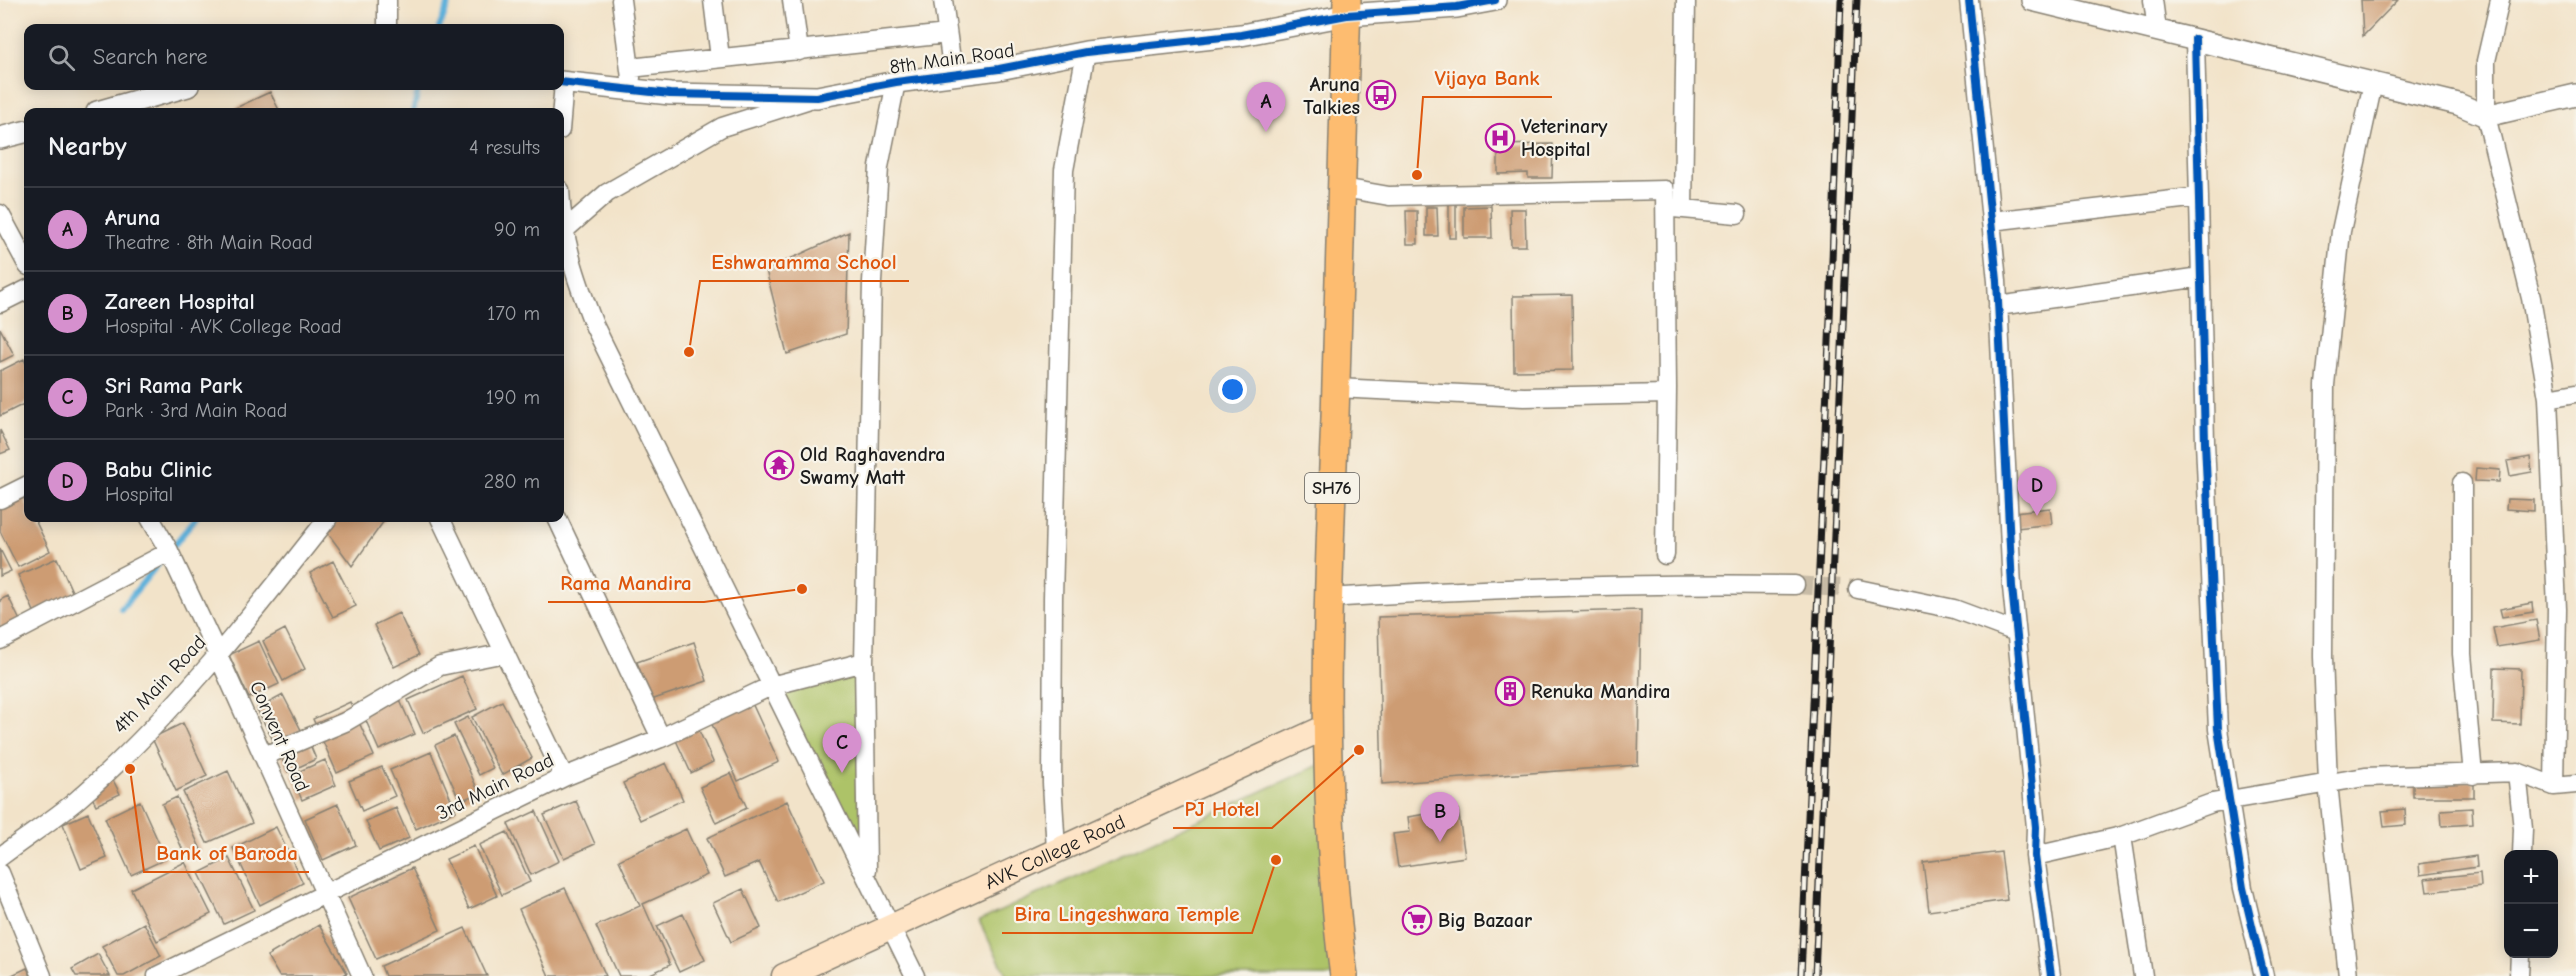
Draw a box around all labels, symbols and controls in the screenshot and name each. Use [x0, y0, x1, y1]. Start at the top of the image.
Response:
search box [24, 24, 564, 90]
street label: 8th Main Road [888, 38, 1016, 79]
icon: search [45, 41, 78, 74]
text: Search here [93, 44, 208, 70]
callout: Vijaya Bank [1423, 58, 1552, 97]
text: Vijaya Bank [1434, 66, 1540, 90]
place label: Aruna Talkies [1303, 73, 1360, 119]
bus stop icon: Aruna Talkies [1365, 79, 1397, 111]
pin: A [1246, 82, 1286, 132]
place label: Veterinary Hospital [1521, 115, 1608, 161]
hospital icon: Veterinary Hospital [1484, 122, 1516, 154]
text: Nearby [48, 132, 127, 162]
text: 4 results [469, 136, 540, 159]
text: Aruna [105, 205, 161, 231]
text: A [62, 218, 73, 241]
text: 90 m [494, 218, 540, 241]
text: Theatre · 8th Main Road [105, 231, 313, 254]
callout: Eshwaramma School [700, 242, 909, 281]
text: Eshwaramma School [711, 250, 897, 274]
text: Zareen Hospital [105, 289, 255, 315]
text: B [61, 302, 74, 325]
text: 170 m [487, 302, 540, 325]
text: Hospital · AVK College Road [105, 315, 342, 338]
text: Sri Rama Park [105, 373, 243, 399]
your location [1218, 375, 1247, 404]
text: C [61, 386, 74, 409]
text: 190 m [486, 386, 540, 409]
text: Park · 3rd Main Road [105, 399, 287, 422]
place label: Old Raghavendra Swamy Matt [800, 443, 945, 489]
temple icon: Old Raghavendra Swamy Matt [763, 449, 795, 481]
text: Babu Clinic [105, 457, 212, 483]
pin: D [2018, 466, 2056, 516]
text: D [61, 470, 74, 493]
text: 280 m [484, 470, 540, 493]
road number: SH76 [1305, 473, 1359, 503]
text: Hospital [105, 483, 173, 506]
callout: Rama Mandira [548, 563, 704, 602]
text: Rama Mandira [560, 571, 692, 595]
street label: 4th Main Road [108, 631, 211, 738]
building icon: Renuka Mandira [1494, 675, 1526, 707]
street label: Convent Road [245, 677, 314, 795]
place label: Renuka Mandira [1531, 680, 1670, 703]
pin: C [822, 724, 862, 773]
street label: 3rd Main Road [433, 748, 557, 825]
callout: PJ Hotel [1173, 789, 1272, 828]
pin: B [1420, 792, 1460, 842]
text: PJ Hotel [1185, 797, 1259, 821]
street label: AVK College Road [981, 810, 1129, 894]
callout: Bank of Baroda [144, 833, 309, 872]
text: Bank of Baroda [156, 841, 298, 865]
map controls [2504, 850, 2558, 958]
button: + [2504, 850, 2558, 904]
callout: Bira Lingeshwara Temple [1002, 894, 1252, 933]
text: Bira Lingeshwara Temple [1014, 902, 1240, 926]
supermarket icon: Big Bazaar [1401, 904, 1433, 936]
button: − [2504, 904, 2558, 958]
place label: Big Bazaar [1438, 909, 1532, 932]

